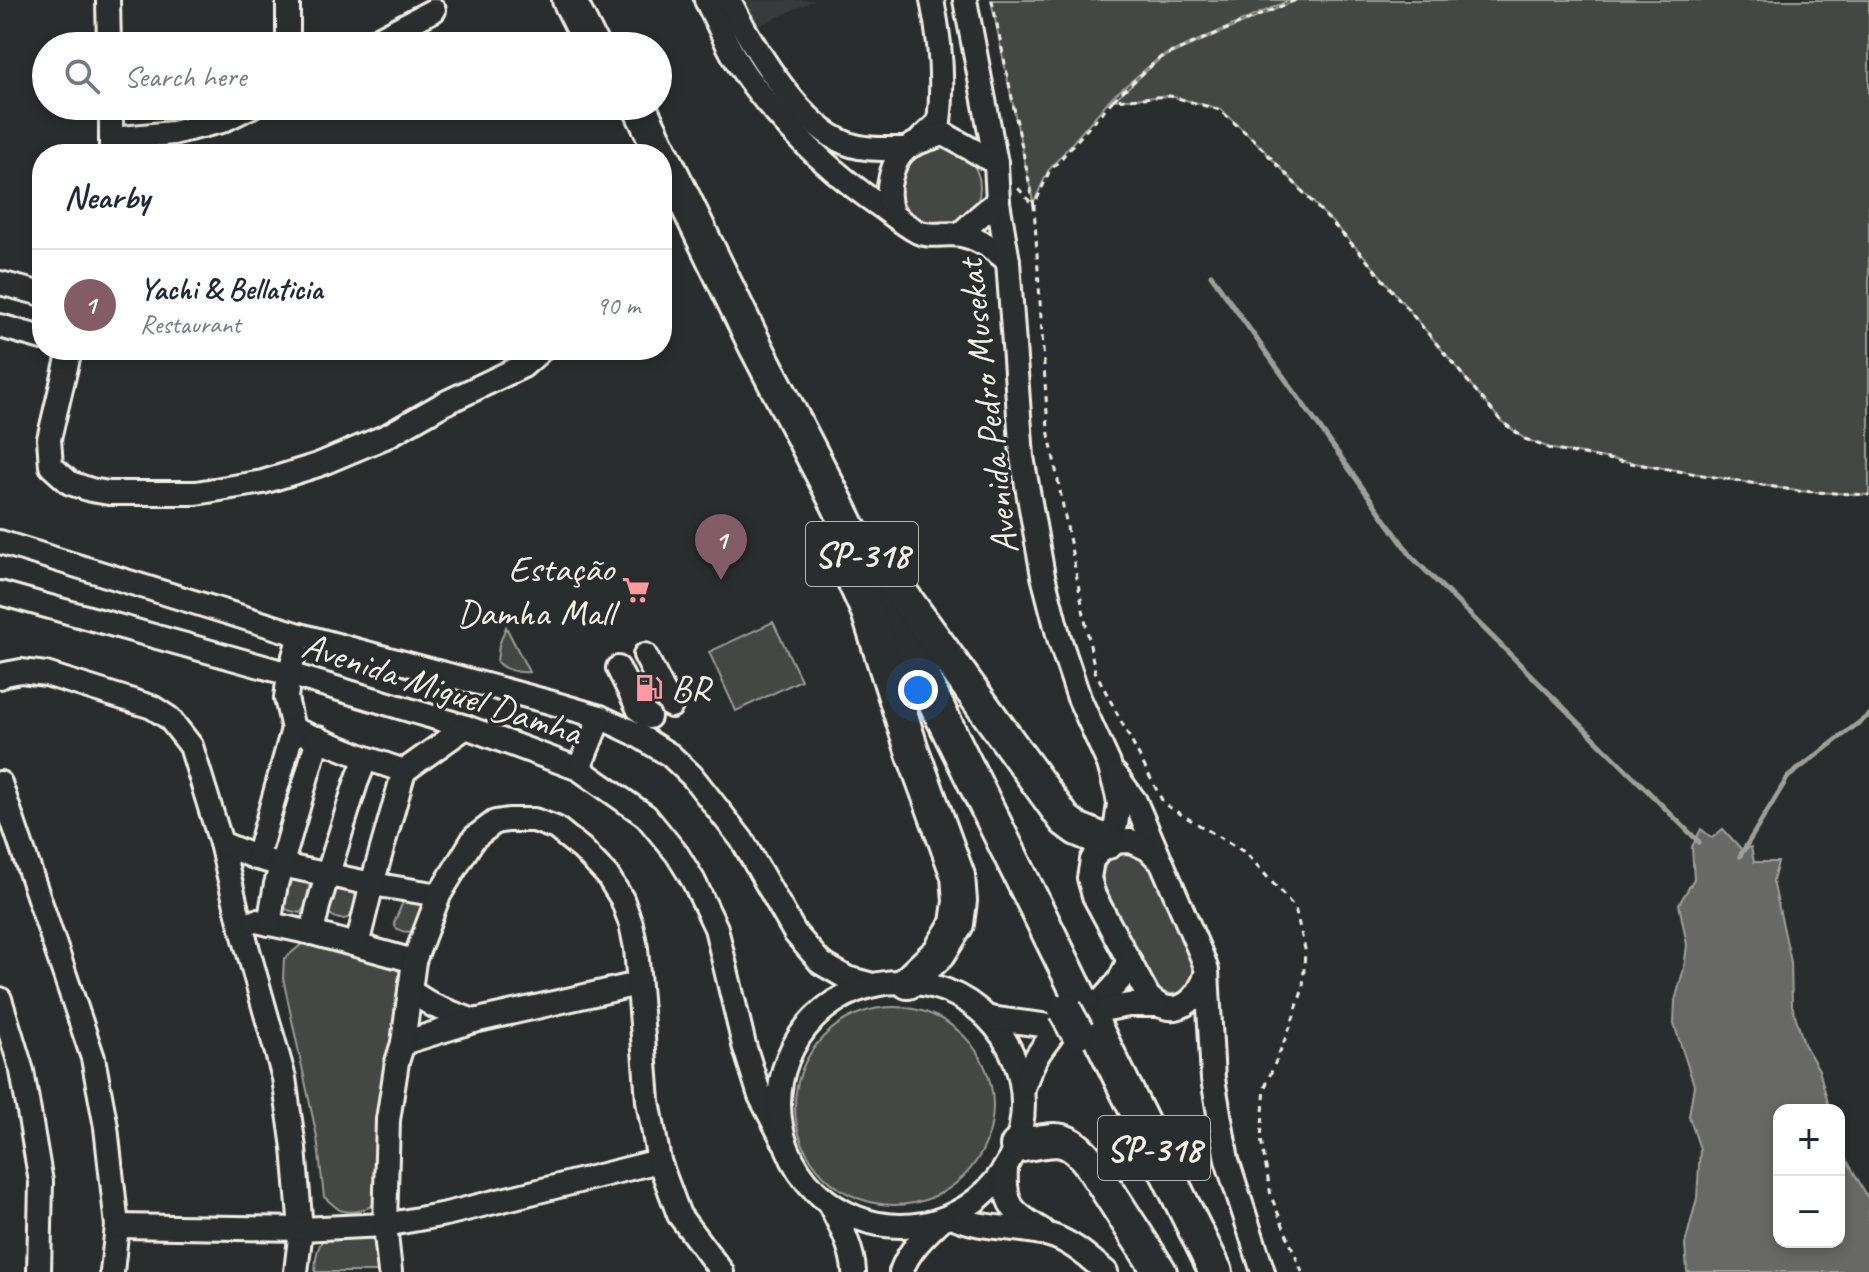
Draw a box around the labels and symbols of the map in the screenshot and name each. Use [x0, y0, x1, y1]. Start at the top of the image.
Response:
street label: Avenida Pedro Musekat [946, 253, 1029, 557]
pin: 1 [695, 514, 747, 580]
road number: SP-318 [806, 522, 918, 586]
place label: Estação Damha Mall [457, 545, 621, 636]
supermarket icon: Estação Damha Mall [621, 575, 651, 605]
street label: Avenida Miguel Damha [296, 621, 590, 757]
place label: BR [671, 665, 714, 712]
your location [898, 670, 938, 710]
fuel station icon: BR [634, 673, 664, 703]
road number: SP-318 [1098, 1116, 1210, 1180]

